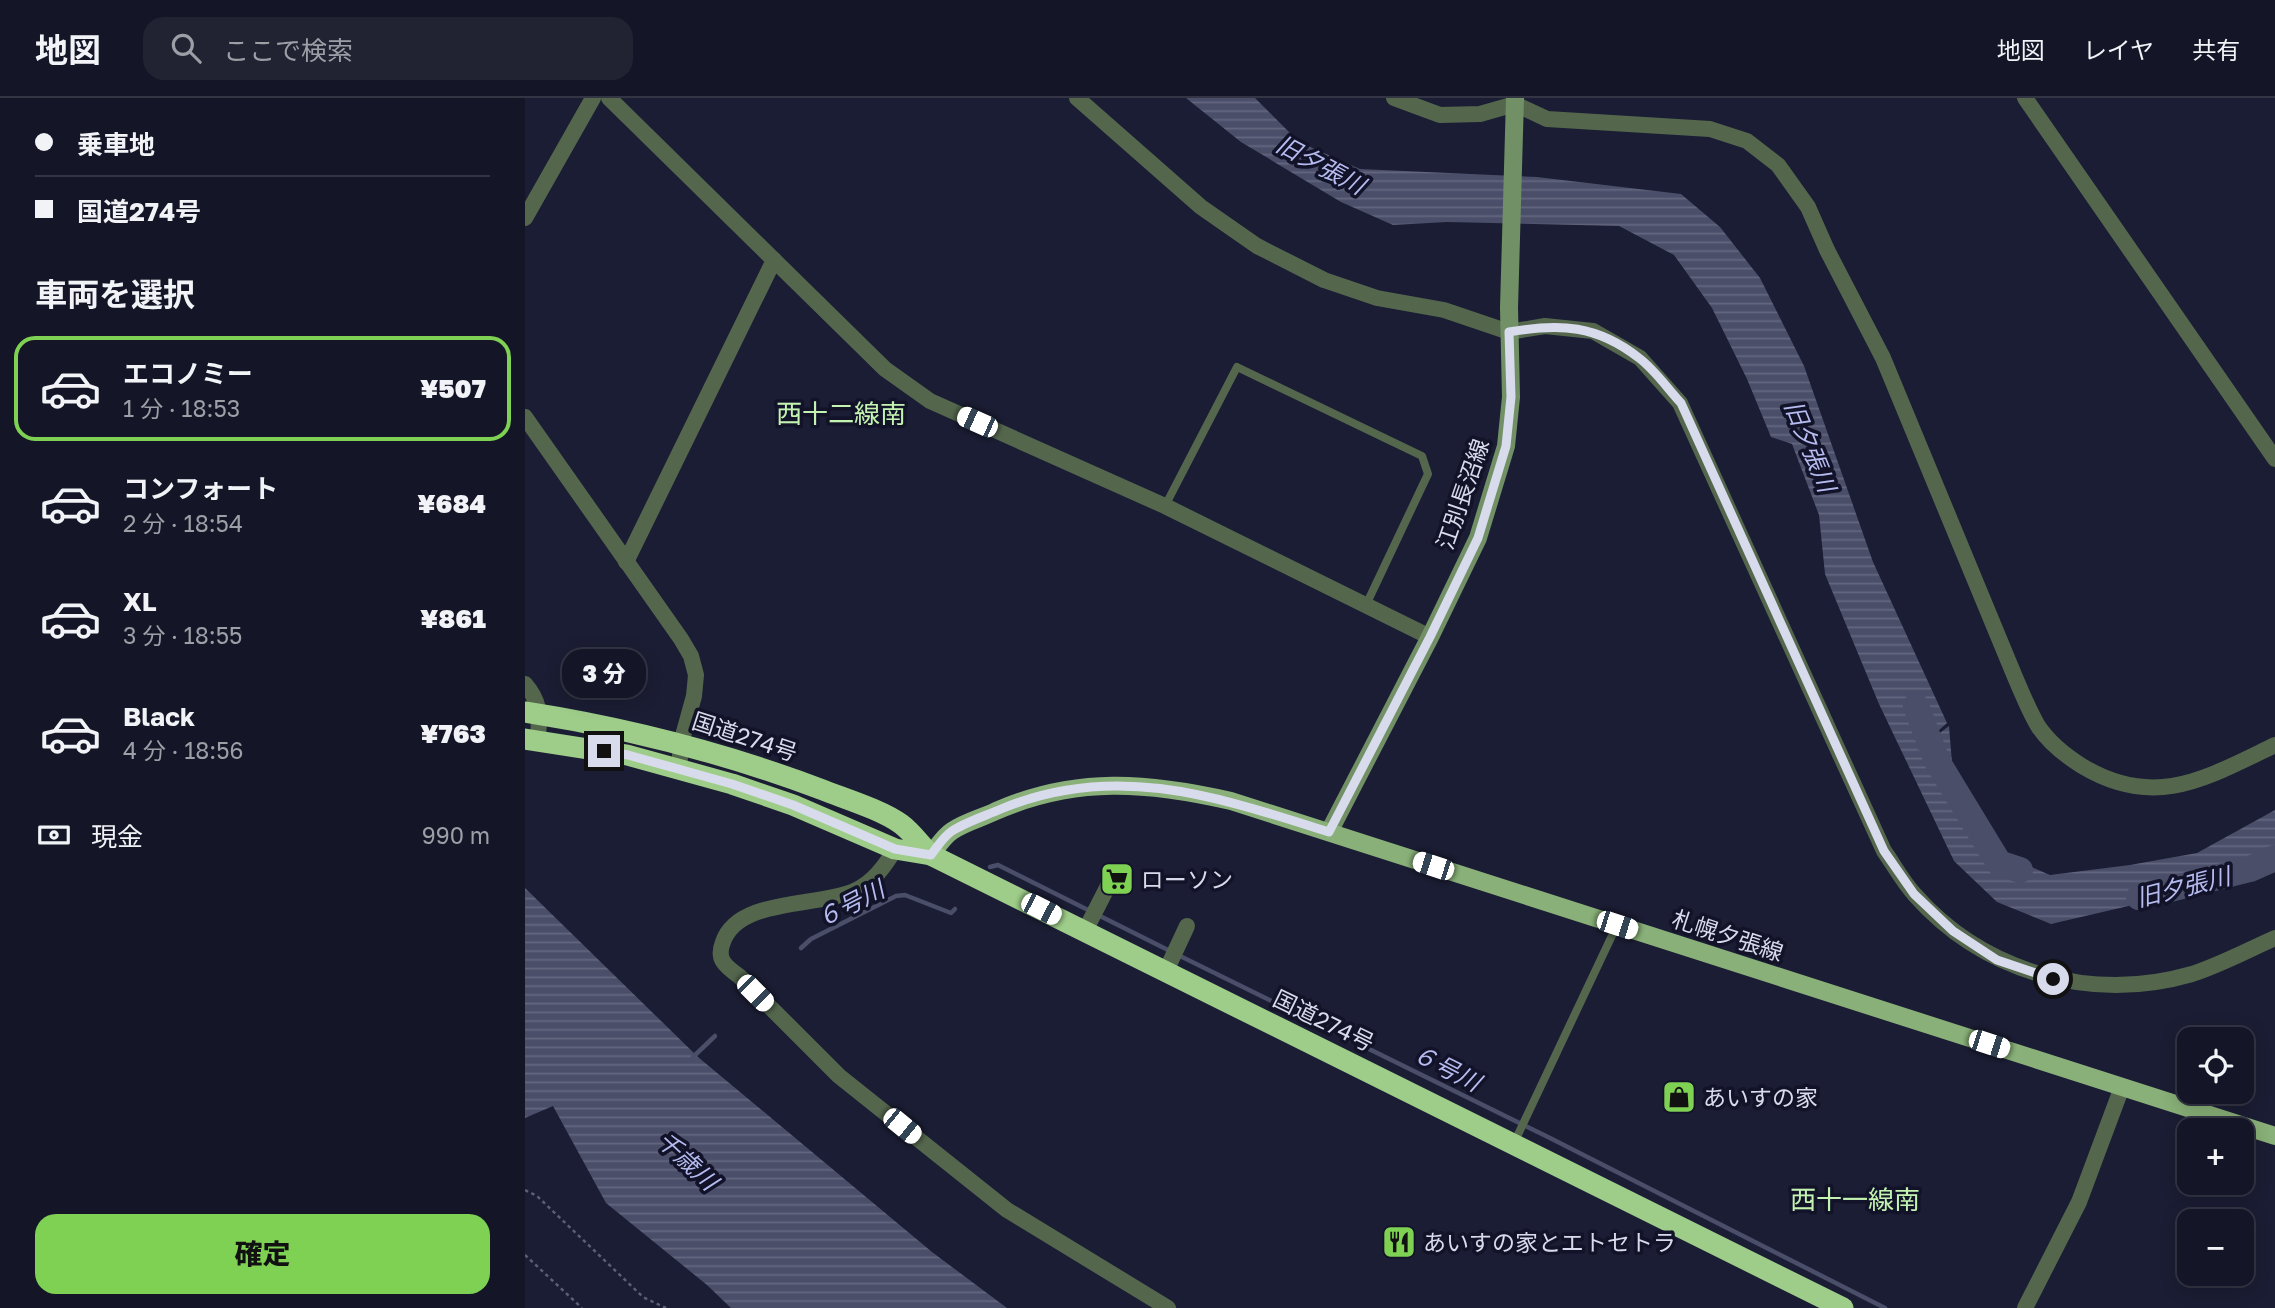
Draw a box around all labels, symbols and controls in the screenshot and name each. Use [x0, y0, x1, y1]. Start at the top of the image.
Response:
search box [143, 17, 633, 80]
icon: search [167, 29, 205, 67]
text: 地図 [35, 30, 101, 69]
text: ここで検索 [223, 35, 353, 66]
text: 地図 [1997, 35, 2045, 64]
text: レイヤ [2083, 35, 2154, 64]
text: 共有 [2192, 35, 2240, 64]
text: 乗車地 [77, 129, 155, 160]
water label: 旧夕張川 [1272, 129, 1373, 201]
text: 国道274号 [77, 196, 201, 227]
text: 車両を選択 [35, 275, 195, 313]
icon: car [39, 357, 102, 420]
text: エコノミー [123, 358, 253, 389]
text: ¥507 [420, 373, 486, 404]
text: 1 分 · 18:53 [123, 394, 240, 422]
water label: 旧夕張川 [1780, 396, 1844, 499]
district label: 西十二線南 [776, 398, 906, 429]
car [954, 404, 1001, 440]
street label: 江別長沼線 [1430, 435, 1494, 553]
icon: car [39, 472, 102, 535]
text: コンフォート [123, 473, 278, 504]
text: ¥684 [417, 488, 486, 519]
text: 2 分 · 18:54 [123, 509, 243, 537]
text: XL [123, 586, 157, 617]
icon: car [39, 587, 102, 650]
text: ¥861 [420, 603, 486, 634]
text: 3 分 · 18:55 [123, 621, 242, 649]
callout: 3 分 [562, 650, 646, 698]
text: 3 分 [582, 659, 626, 687]
text: Black [123, 701, 195, 732]
icon: car [39, 702, 102, 765]
street label: 国道274号 [689, 706, 801, 766]
text: ¥763 [420, 718, 486, 749]
route end [588, 735, 620, 767]
text: 4 分 · 18:56 [123, 736, 244, 764]
icon: cash [35, 816, 73, 854]
text: 現金 [91, 821, 143, 852]
text: 990 m [422, 821, 490, 849]
car [1410, 850, 1457, 882]
supermarket icon: ローソン [1098, 860, 1136, 898]
water label: 旧夕張川 [2133, 860, 2236, 912]
place label: ローソン [1141, 865, 1233, 893]
water label: ６号川 [811, 872, 891, 932]
car [1018, 890, 1065, 928]
street label: 札幌夕張線 [1669, 904, 1787, 966]
car [1594, 909, 1641, 941]
route start [2037, 963, 2069, 995]
car [733, 971, 778, 1015]
street label: 国道274号 [1269, 984, 1379, 1056]
map controls [2177, 1027, 2254, 1286]
button: locate [2177, 1027, 2254, 1104]
car [1966, 1028, 2013, 1060]
water label: ６号川 [1408, 1038, 1488, 1098]
shop icon: あいすの家 [1660, 1078, 1698, 1116]
place label: あいすの家 [1703, 1083, 1818, 1111]
car [880, 1105, 925, 1147]
button: + [2177, 1118, 2254, 1195]
water label: 千歳川 [652, 1125, 726, 1197]
district label: 西十一線南 [1790, 1184, 1920, 1215]
button: − [2177, 1209, 2254, 1286]
button: 確定 [35, 1214, 490, 1294]
restaurant icon: あいすの家とエトセトラ [1380, 1223, 1418, 1261]
place label: あいすの家とエトセトラ [1423, 1228, 1676, 1256]

